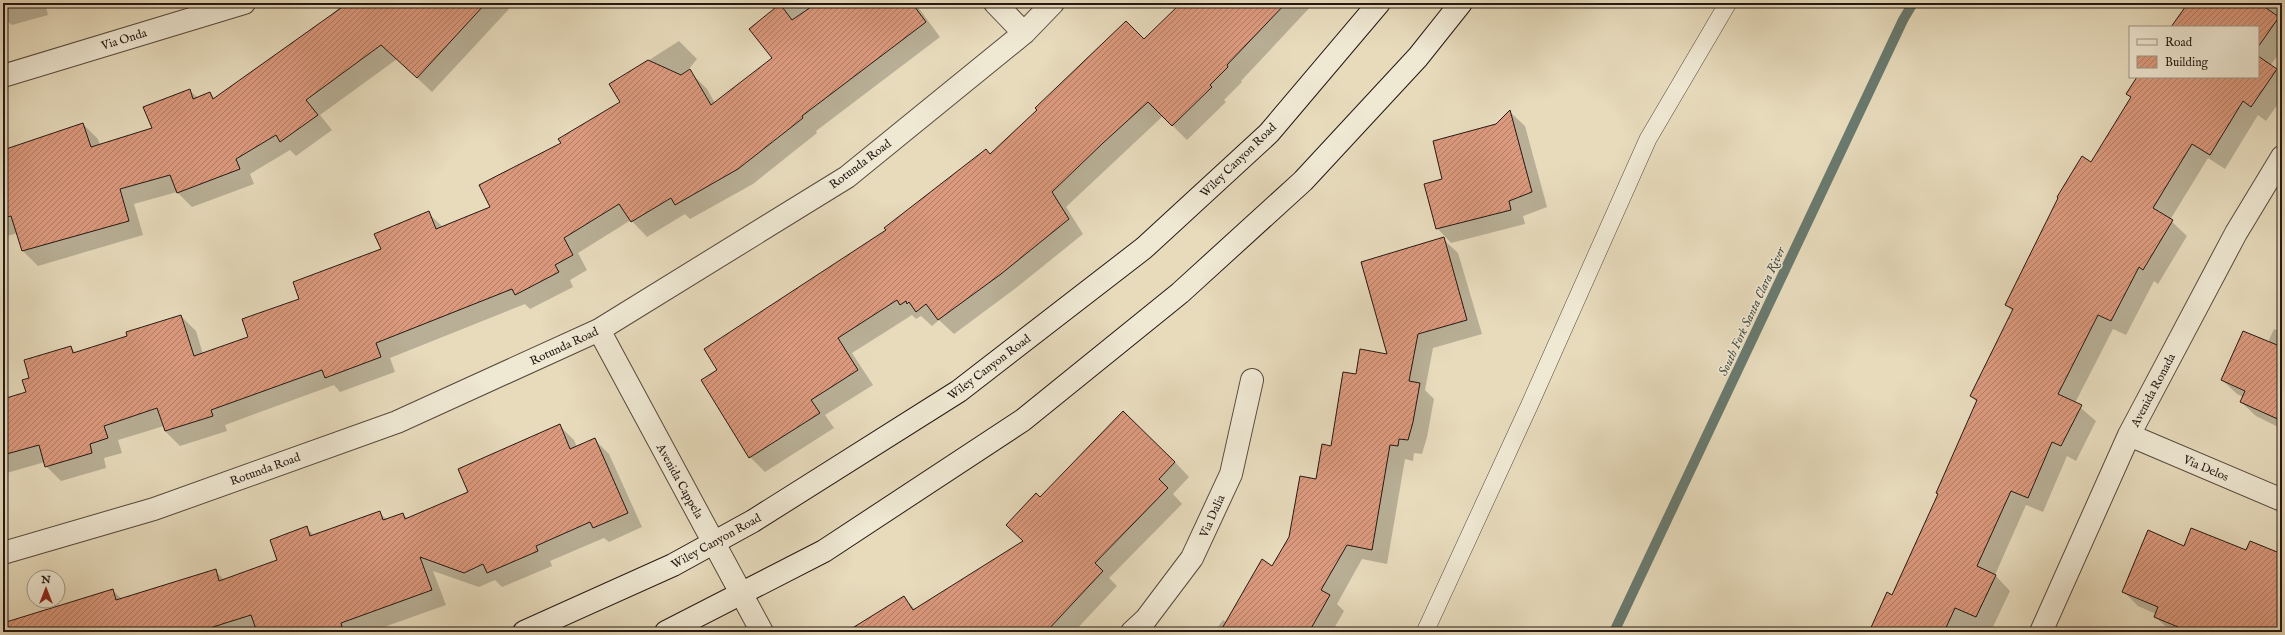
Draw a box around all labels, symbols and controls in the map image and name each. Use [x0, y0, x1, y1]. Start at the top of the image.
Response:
street label: Via Onda [99, 25, 149, 54]
legend [2129, 26, 2259, 78]
text: Road [2165, 35, 2193, 50]
text: Building [2165, 55, 2209, 70]
street label: Wiley Canyon Road [1197, 120, 1280, 201]
street label: Rotunda Road [826, 136, 895, 193]
water label: South Fork Santa Clara River [1715, 244, 1790, 379]
street label: Rotunda Road [528, 324, 601, 369]
street label: Wiley Canyon Road [945, 331, 1034, 404]
street label: Avenida Ronada [2127, 350, 2179, 430]
street label: Avenida Cappela [651, 440, 707, 522]
street label: Rotunda Road [228, 450, 303, 489]
street label: Via Delos [2180, 452, 2231, 485]
street label: Via Dalia [1196, 492, 1229, 541]
street label: Wiley Canyon Road [669, 510, 764, 572]
north arrow [26, 569, 66, 609]
text: N [40, 573, 51, 587]

